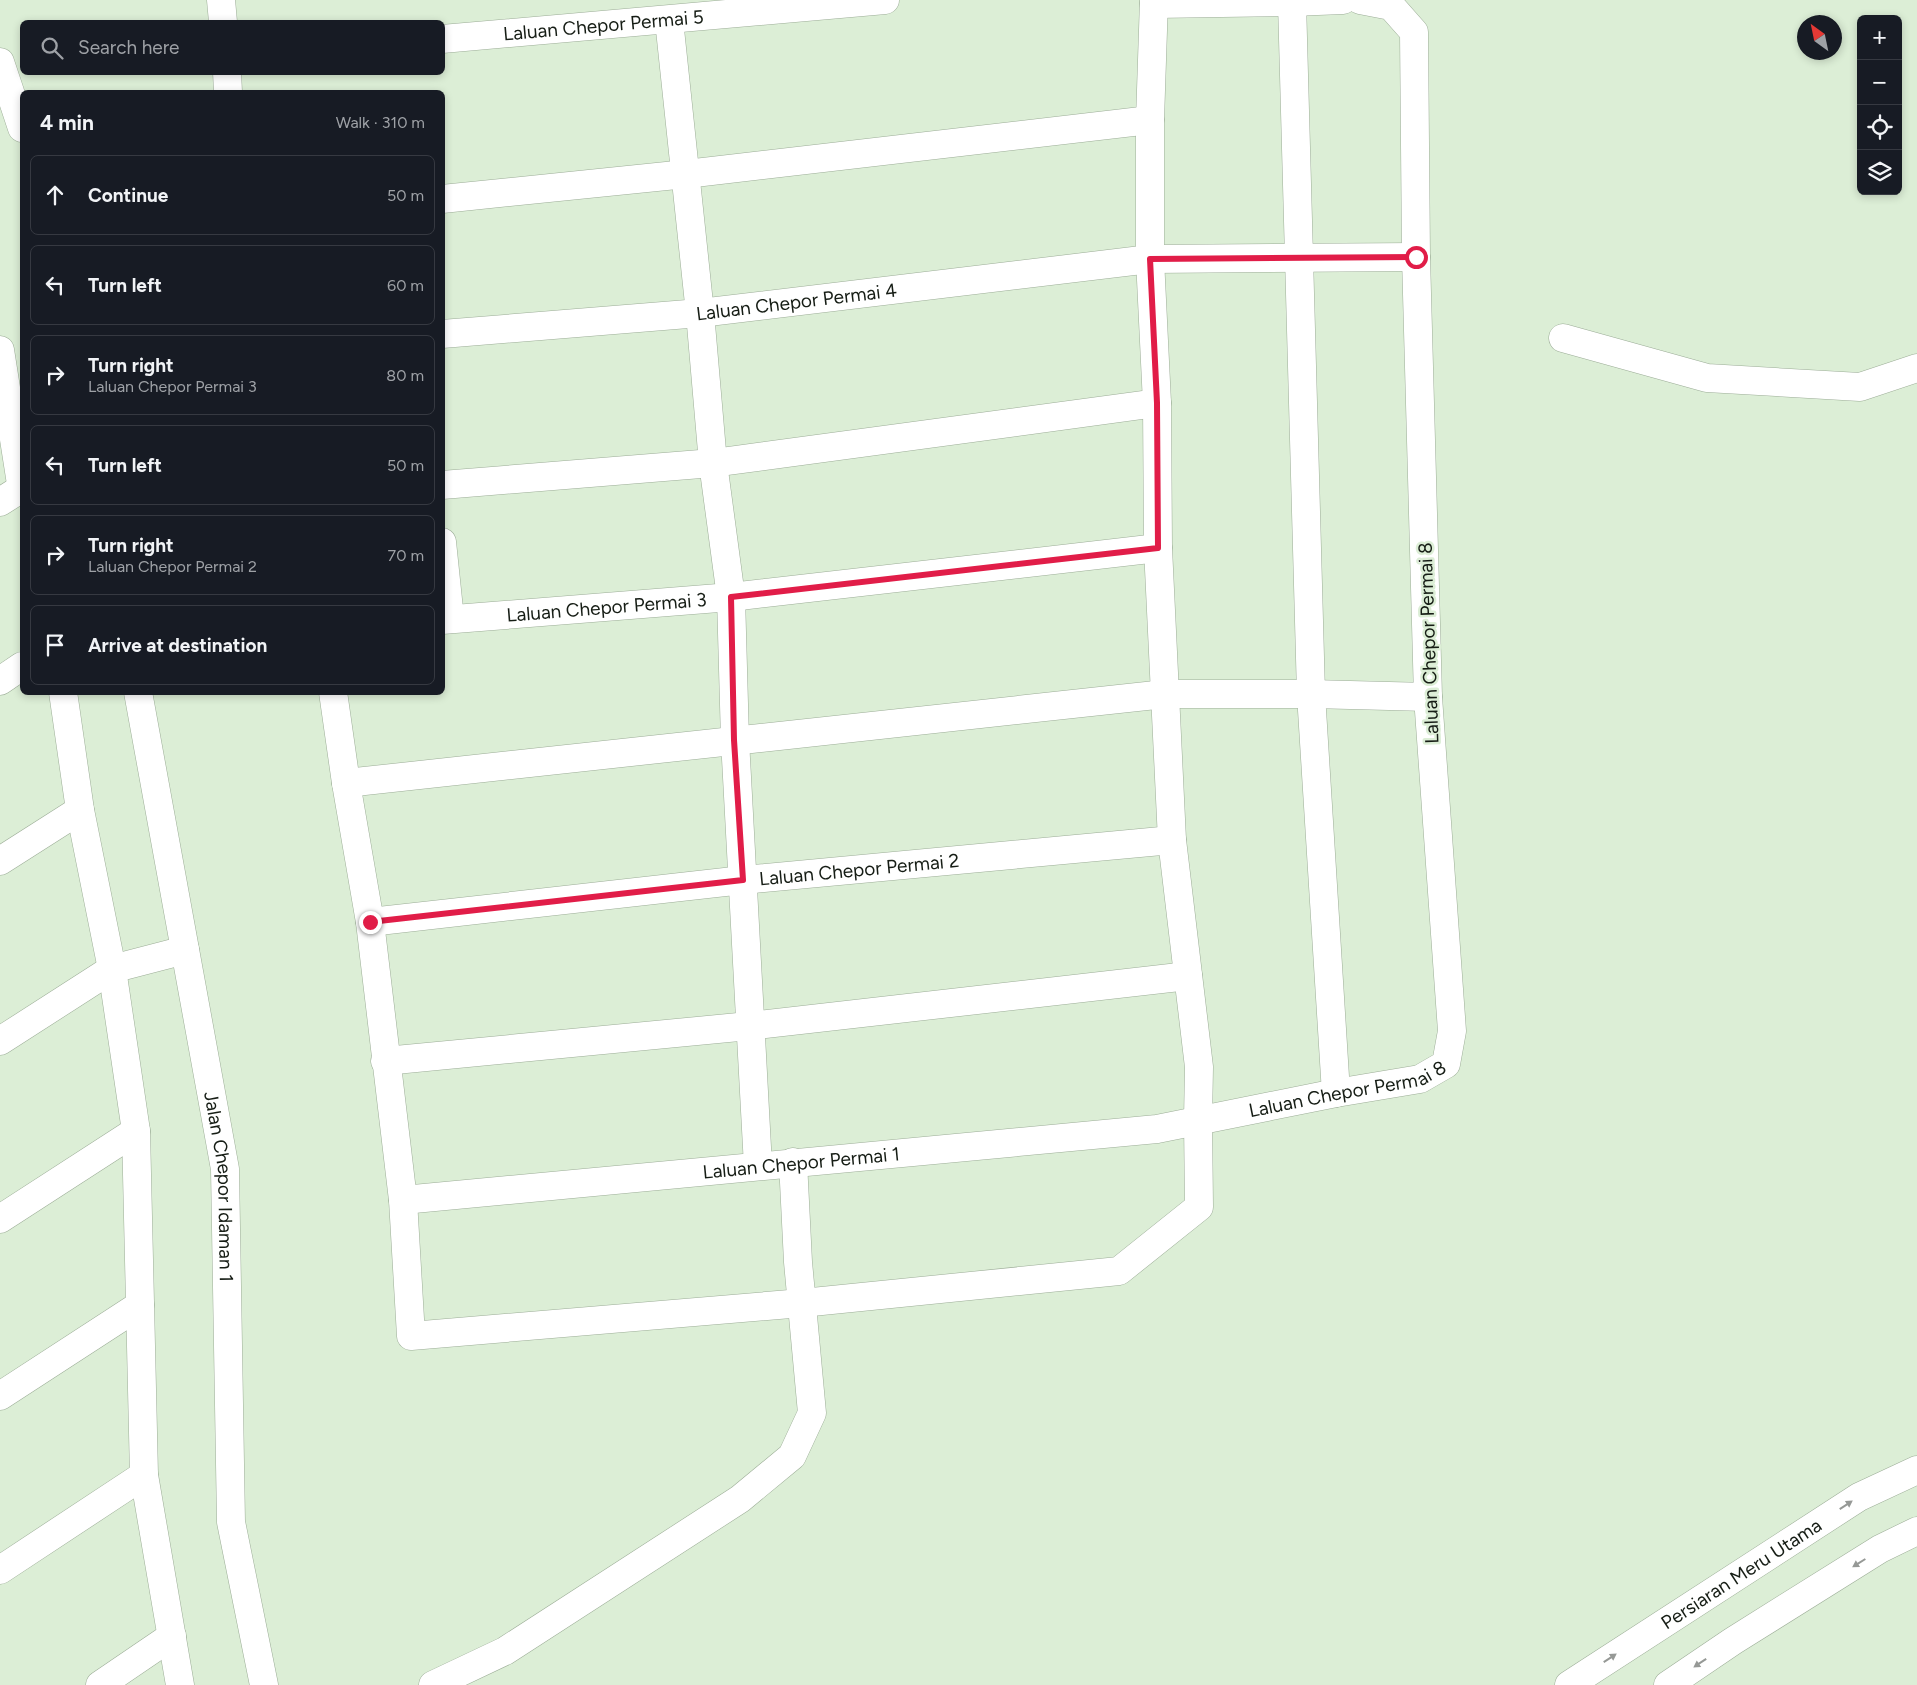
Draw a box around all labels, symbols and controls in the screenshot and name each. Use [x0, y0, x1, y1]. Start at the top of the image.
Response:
street label: Laluan Chepor Permai 5 [502, 5, 705, 46]
north arrow [1797, 15, 1842, 60]
map controls [1857, 15, 1902, 195]
button: + [1857, 15, 1902, 60]
search box [20, 20, 445, 75]
icon: search [38, 34, 66, 62]
text: Search here [78, 36, 180, 59]
button: − [1857, 60, 1902, 105]
button: locate [1857, 105, 1902, 150]
text: 4 min [40, 110, 94, 135]
text: Walk · 310 m [336, 113, 425, 132]
button: layers [1857, 150, 1902, 195]
icon: ahead [41, 181, 69, 209]
text: Continue [88, 184, 168, 207]
text: 50 m [387, 186, 424, 205]
route start [1405, 246, 1428, 269]
icon: left [41, 271, 69, 299]
text: Turn left [88, 274, 162, 297]
text: 60 m [387, 276, 424, 295]
street label: Laluan Chepor Permai 4 [695, 278, 898, 325]
text: Turn right [88, 354, 174, 377]
icon: right [41, 361, 69, 389]
text: 80 m [386, 366, 424, 385]
text: Laluan Chepor Permai 3 [88, 377, 257, 396]
icon: left [41, 451, 69, 479]
text: Turn left [88, 454, 162, 477]
text: 50 m [387, 456, 424, 475]
text: Turn right [88, 534, 174, 557]
icon: right [41, 541, 69, 569]
street label: Laluan Chepor Permai 8 [1413, 542, 1444, 744]
text: 70 m [388, 546, 424, 565]
text: Laluan Chepor Permai 2 [88, 557, 257, 576]
street label: Laluan Chepor Permai 3 [506, 588, 707, 627]
icon: arrive [41, 631, 69, 659]
text: Arrive at destination [88, 634, 267, 657]
street label: Laluan Chepor Permai 2 [758, 849, 960, 890]
route end [359, 911, 382, 934]
street label: Laluan Chepor Permai 8 [1247, 1056, 1450, 1122]
street label: Jalan Chepor Idaman 1 [199, 1090, 238, 1282]
street label: Laluan Chepor Permai 1 [702, 1142, 901, 1184]
one-way arrow [1839, 1501, 1853, 1510]
street label: Persiaran Meru Utama [1657, 1514, 1826, 1634]
one-way arrow [1852, 1558, 1865, 1567]
one-way arrow [1603, 1653, 1617, 1663]
one-way arrow [1694, 1658, 1707, 1668]

